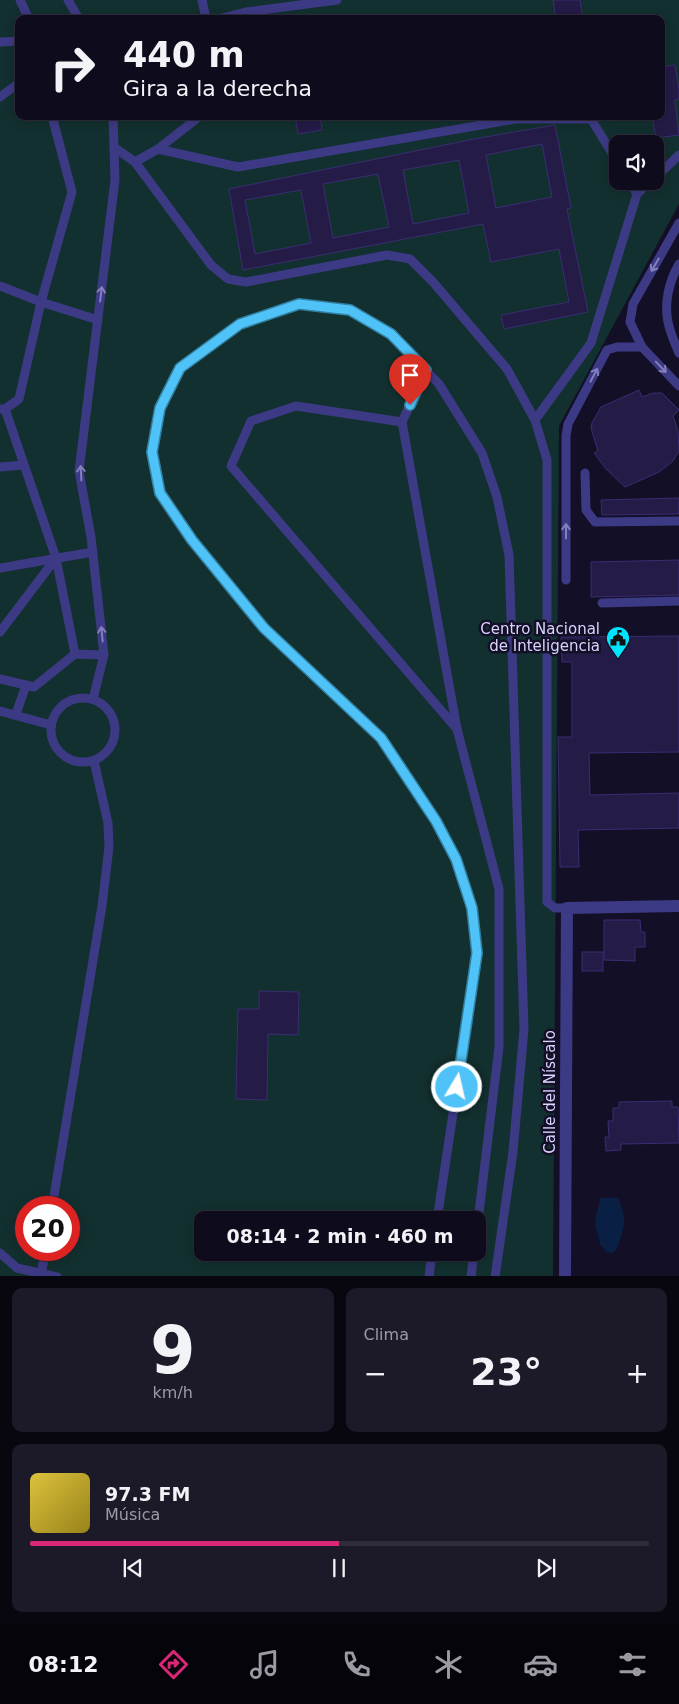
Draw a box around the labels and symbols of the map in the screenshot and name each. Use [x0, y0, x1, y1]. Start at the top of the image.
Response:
one-way arrow [649, 258, 659, 272]
one-way arrow [96, 287, 106, 303]
pin [389, 354, 431, 405]
one-way arrow [655, 360, 667, 373]
one-way arrow [590, 368, 599, 383]
one-way arrow [76, 465, 85, 481]
one-way arrow [561, 523, 571, 540]
place label: Centro Nacional de Inteligencia [480, 620, 600, 655]
public building icon: Centro Nacional de Inteligencia [605, 625, 631, 659]
one-way arrow [97, 626, 106, 642]
street label: Calle del Níscalo [541, 1030, 559, 1154]
position arrow [430, 1060, 482, 1112]
speed limit sign: 20 [15, 1196, 80, 1261]

